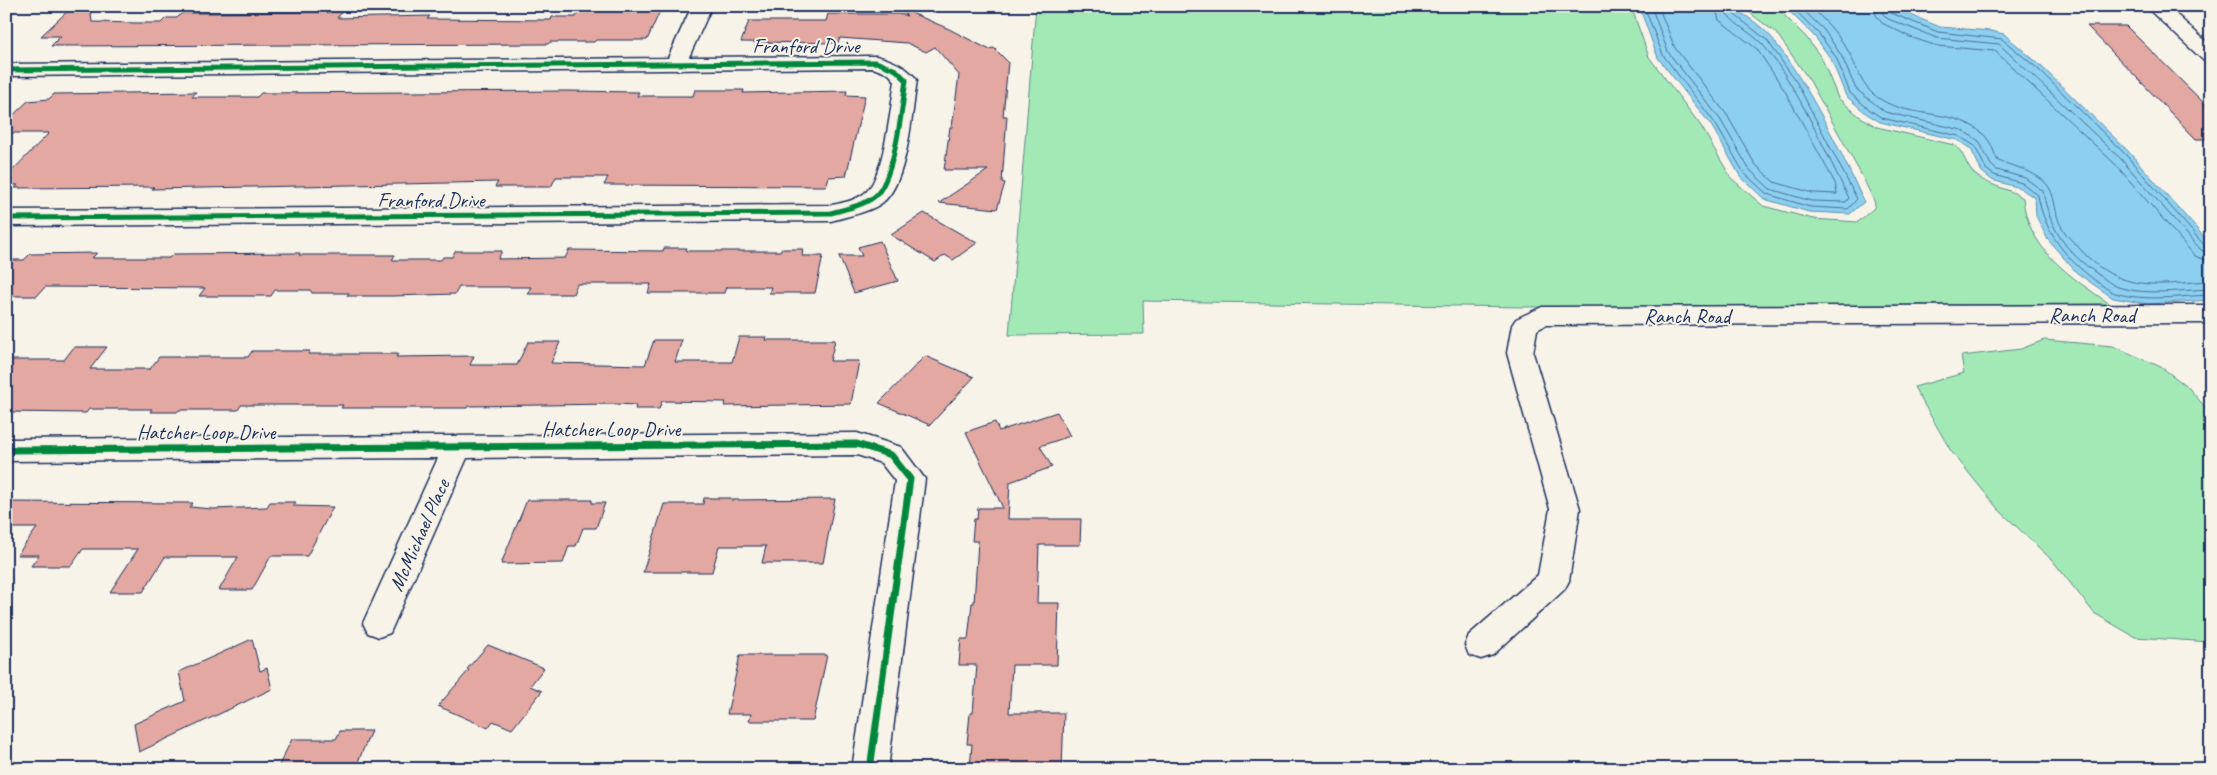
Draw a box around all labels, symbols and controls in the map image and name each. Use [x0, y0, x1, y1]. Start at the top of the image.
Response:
street label: Franford Drive [752, 33, 862, 59]
street label: Franford Drive [377, 187, 487, 213]
street label: Ranch Road [2049, 302, 2139, 328]
street label: Ranch Road [1644, 303, 1734, 329]
street label: Hatcher Loop Drive [542, 416, 681, 442]
street label: Hatcher Loop Drive [137, 419, 276, 445]
street label: McMichael Place [383, 474, 456, 595]

